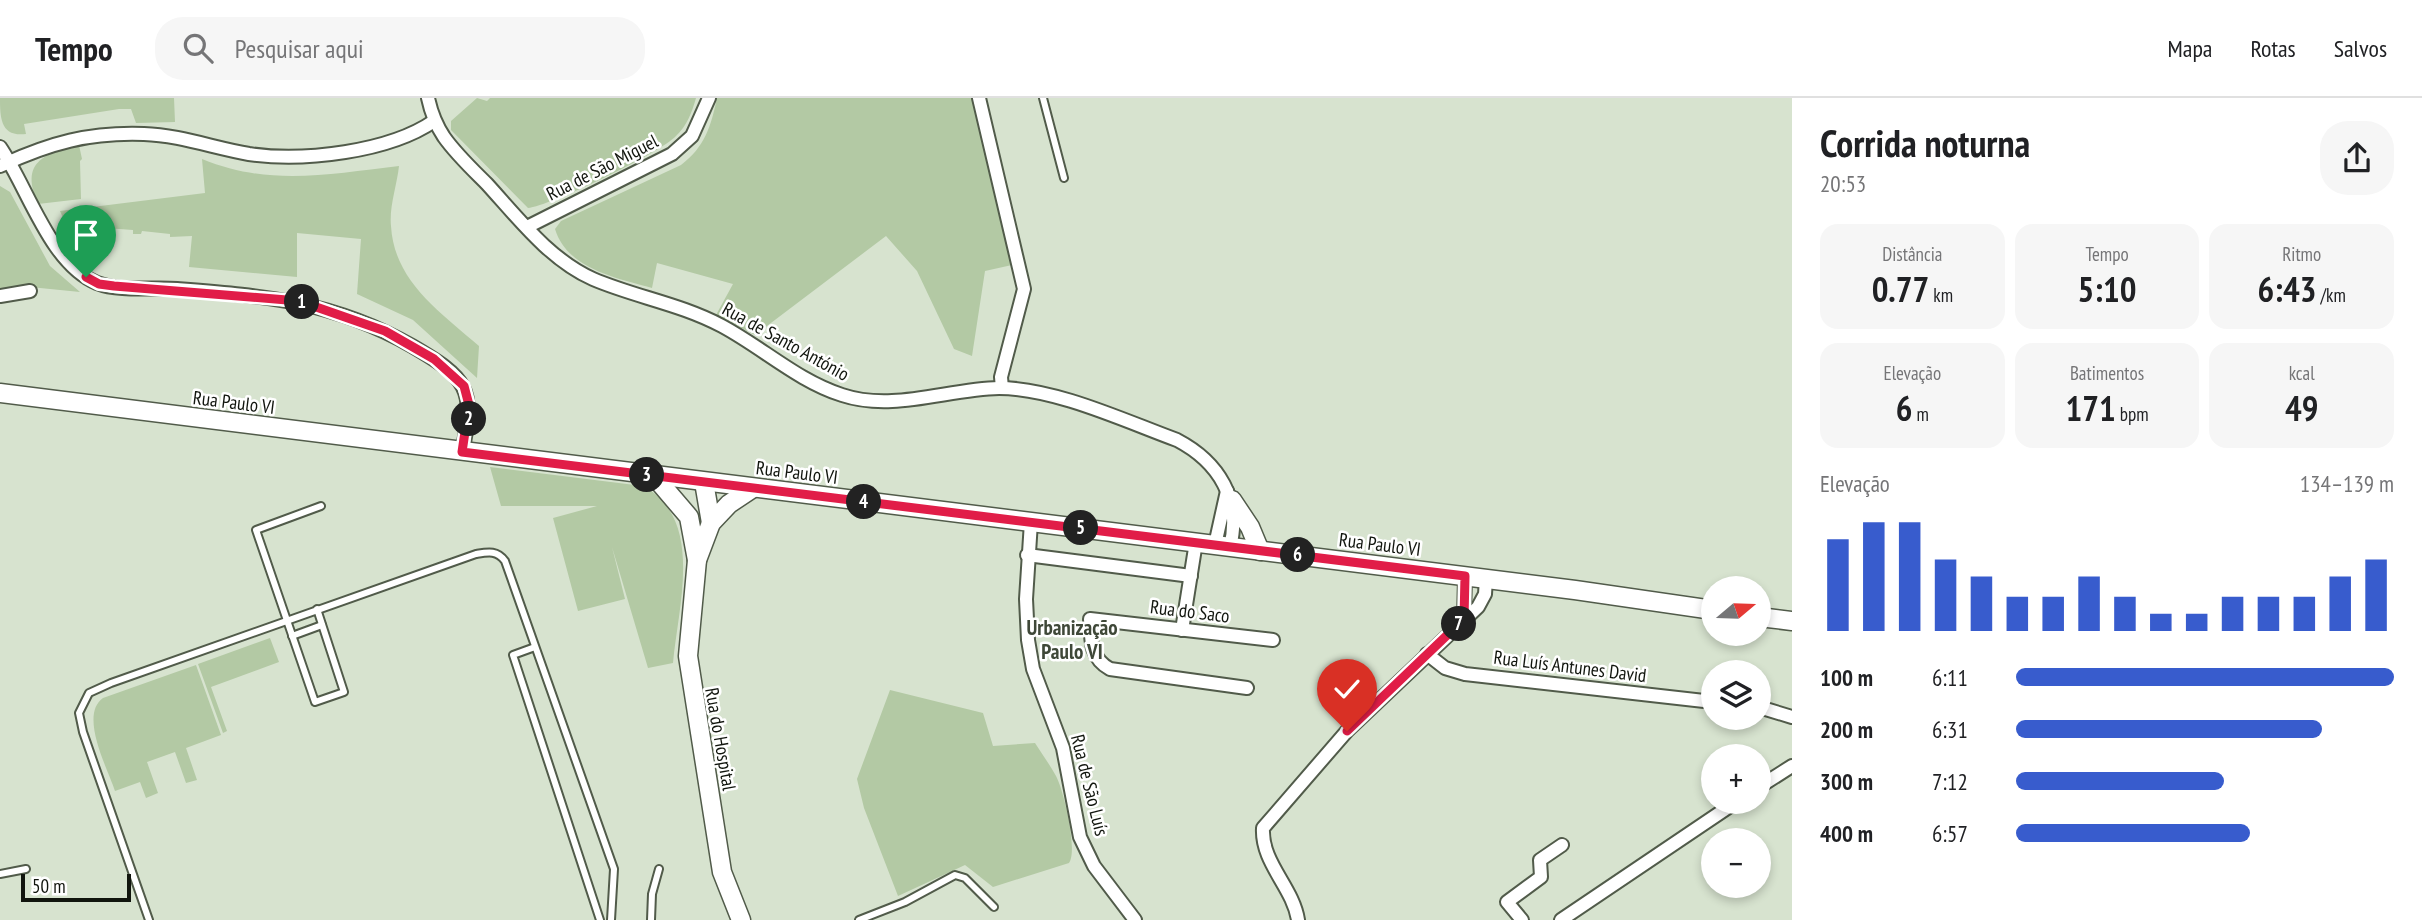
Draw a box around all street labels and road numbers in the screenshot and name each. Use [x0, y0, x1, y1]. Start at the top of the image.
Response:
street label: Rua de São Miguel [542, 128, 662, 205]
street label: Rua de Santo António [718, 296, 854, 386]
street label: Rua Paulo VI [192, 385, 276, 419]
street label: Rua Paulo VI [755, 455, 839, 489]
street label: Rua Paulo VI [1338, 527, 1422, 561]
street label: Rua do Saco [1149, 594, 1231, 628]
street label: Rua Luís Antunes David [1492, 645, 1648, 687]
street label: Rua do Hospital [700, 686, 742, 793]
street label: Rua de São Luís [1066, 732, 1114, 838]

